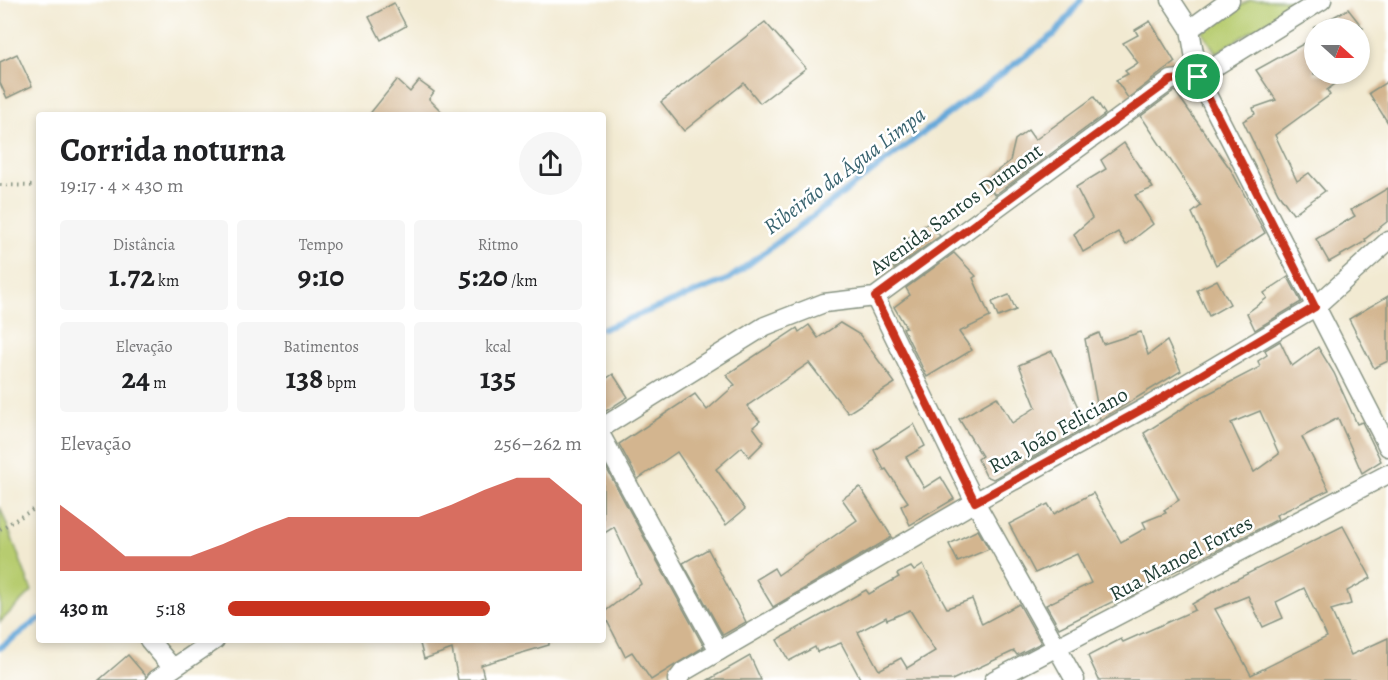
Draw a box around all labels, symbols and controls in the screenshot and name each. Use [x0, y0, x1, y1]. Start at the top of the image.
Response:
north arrow [1304, 18, 1370, 84]
map controls [1304, 18, 1370, 84]
pin [1172, 51, 1223, 102]
icon: arrive [1181, 60, 1214, 93]
water label: Ribeirão da Água Limpa [757, 100, 932, 242]
text: Corrida noturna [60, 127, 286, 172]
button: share [519, 132, 582, 195]
street label: Avenida Santos Dumont [863, 137, 1048, 282]
text: 19:17 · 4 × 430 m [60, 172, 184, 199]
text: Distância [113, 234, 175, 256]
text: Tempo [299, 234, 343, 256]
text: Ritmo [478, 234, 518, 256]
text: 1.72 [109, 256, 155, 296]
text: 9:10 [298, 256, 344, 296]
text: 5:20 [458, 256, 508, 296]
text: km [155, 270, 179, 292]
text: /km [508, 270, 538, 292]
text: Elevação [116, 336, 172, 358]
text: Batimentos [283, 336, 359, 358]
text: kcal [485, 336, 511, 358]
text: 24 [121, 358, 150, 398]
text: 138 [285, 358, 323, 398]
text: 135 [480, 358, 516, 398]
text: m [150, 372, 167, 394]
text: bpm [323, 372, 357, 394]
street label: Rua João Feliciano [983, 380, 1133, 480]
text: Elevação [60, 430, 131, 457]
text: 256–262 m [494, 430, 582, 457]
street label: Rua Manoel Fortes [1104, 508, 1258, 608]
text: 430 m [60, 595, 108, 622]
text: 5:18 [156, 595, 186, 622]

